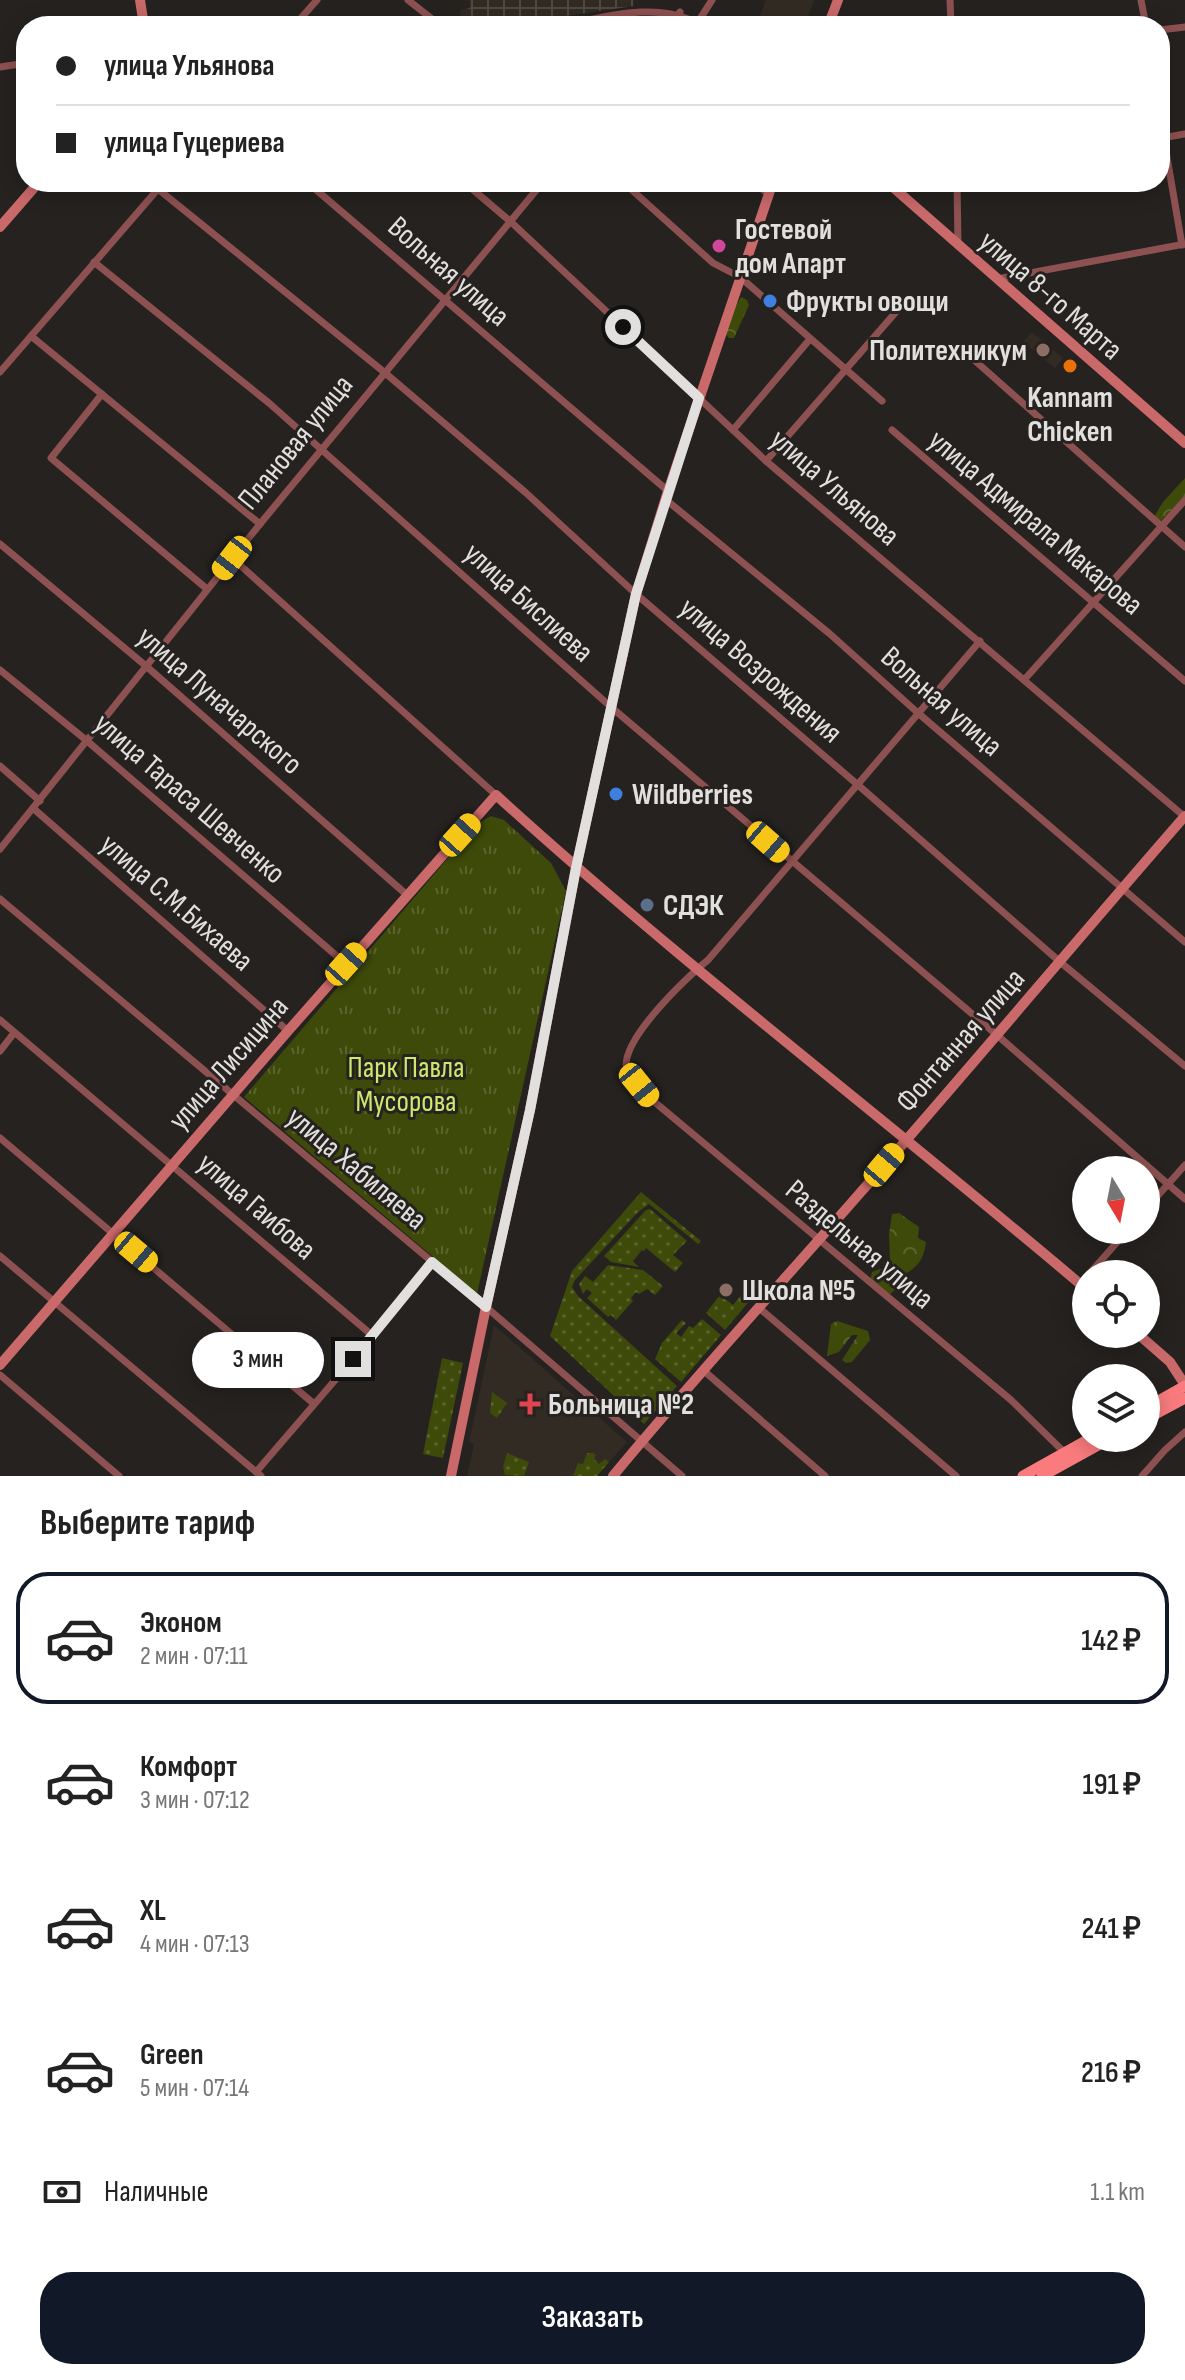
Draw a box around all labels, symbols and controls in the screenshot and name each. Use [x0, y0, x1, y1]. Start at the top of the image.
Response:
text: улица Ульянова [104, 48, 275, 84]
text: улица Гуцериева [104, 125, 285, 161]
street label: Вольная улица [380, 209, 516, 334]
place label: Гостевой дом Апарт [735, 212, 846, 282]
street label: улица 8-го Марта [971, 224, 1129, 368]
marker: Гостевой дом Апарт [710, 237, 728, 255]
place label: Фрукты овощи [786, 284, 949, 320]
marker: Фрукты овощи [761, 292, 779, 310]
route start [605, 309, 641, 345]
place label: Политехникум [869, 333, 1027, 369]
marker: Политехникум [1034, 341, 1052, 359]
marker: Kannam Chicken [1061, 357, 1079, 375]
street label: Плановая улица [231, 368, 361, 517]
place label: Kannam Chicken [1027, 380, 1113, 450]
street label: улица Ульянова [762, 422, 906, 554]
street label: улица Адмирала Макарова [921, 423, 1150, 623]
car [208, 532, 256, 584]
street label: улица Бислиева [456, 535, 600, 670]
street label: улица Возрождения [672, 590, 849, 751]
street label: улица Луначарского [129, 619, 309, 782]
street label: Вольная улица [873, 639, 1009, 764]
street label: улица Тараса Шевченко [86, 706, 292, 892]
place label: Wildberries [632, 777, 753, 813]
marker: Wildberries [607, 785, 625, 803]
car [435, 809, 485, 861]
car [742, 817, 794, 867]
street label: улица С.М.Бихаева [92, 827, 260, 979]
place label: СДЭК [663, 888, 724, 924]
marker: СДЭК [638, 896, 656, 914]
car [321, 938, 371, 990]
street label: Фонтанная улица [889, 962, 1033, 1120]
street label: улица Лисицина [161, 990, 296, 1138]
park label: Парк Павла Мусорова [347, 1050, 465, 1120]
car [615, 1059, 663, 1111]
street label: улица Хабиляева [279, 1100, 434, 1238]
car [859, 1139, 909, 1191]
street label: улица Гаибова [190, 1146, 323, 1268]
north arrow [1072, 1156, 1160, 1244]
map controls [1072, 1156, 1160, 1452]
street label: Раздельная улица [778, 1172, 941, 1317]
car [110, 1227, 162, 1277]
button: locate [1072, 1260, 1160, 1348]
place label: Школа №5 [742, 1273, 856, 1309]
marker: Школа №5 [717, 1281, 735, 1299]
callout: 3 мин [193, 1331, 325, 1387]
route end [335, 1341, 371, 1377]
text: 3 мин [233, 1344, 283, 1375]
button: layers [1072, 1364, 1160, 1452]
place label: Больница №2 [548, 1387, 694, 1423]
marker: Больница №2 [519, 1393, 541, 1415]
text: Выберите тариф [40, 1502, 255, 1545]
icon: car [44, 1602, 116, 1674]
text: Эконом [140, 1605, 222, 1641]
text: 142 ₽ [1081, 1623, 1141, 1659]
text: 2 мин · 07:11 [140, 1641, 248, 1672]
icon: car [44, 1746, 116, 1818]
text: Комфорт [140, 1749, 237, 1785]
text: 191 ₽ [1083, 1767, 1141, 1803]
text: 3 мин · 07:12 [140, 1785, 250, 1816]
icon: car [44, 1890, 116, 1962]
text: XL [140, 1893, 166, 1929]
text: 241 ₽ [1081, 1911, 1141, 1947]
text: 4 мин · 07:13 [140, 1929, 250, 1960]
icon: car [44, 2034, 116, 2106]
text: Green [140, 2037, 204, 2073]
text: 216 ₽ [1081, 2055, 1141, 2091]
text: 5 мин · 07:14 [140, 2073, 249, 2104]
icon: cash [40, 2170, 84, 2214]
text: Наличные [104, 2174, 209, 2210]
text: 1.1 km [1090, 2177, 1145, 2208]
button: Заказать [40, 2272, 1145, 2364]

